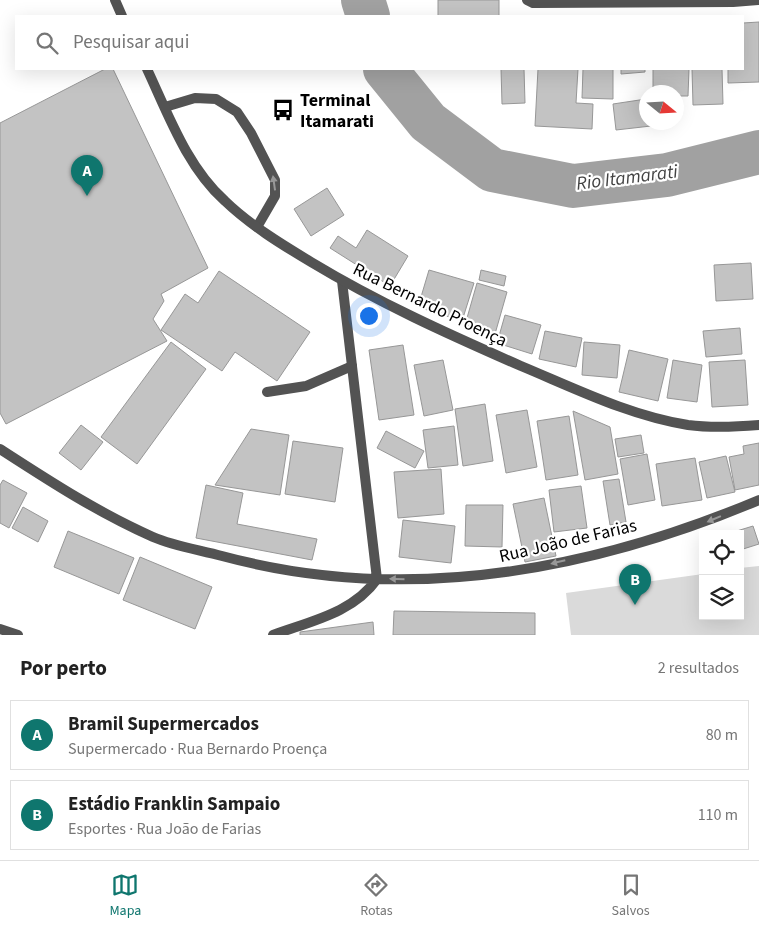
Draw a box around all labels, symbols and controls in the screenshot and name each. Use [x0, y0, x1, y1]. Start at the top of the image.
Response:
search box [15, 15, 744, 70]
icon: search [33, 29, 61, 57]
text: Pesquisar aqui [73, 29, 189, 56]
north arrow [639, 85, 684, 130]
place label: Terminal Itamarati [300, 88, 374, 134]
bus stop icon: Terminal Itamarati [270, 97, 296, 123]
pin: A [71, 155, 103, 196]
water label: Rio Itamarati [575, 158, 680, 198]
one-way arrow [270, 175, 278, 191]
street label: Rua Bernardo Proença [349, 257, 511, 353]
your location [356, 303, 382, 329]
street label: Rua João de Farias [497, 513, 639, 569]
one-way arrow [706, 515, 721, 523]
map controls [699, 530, 744, 620]
button: locate [699, 530, 744, 575]
one-way arrow [550, 559, 565, 567]
pin: B [619, 564, 651, 605]
one-way arrow [388, 575, 404, 583]
button: layers [699, 575, 744, 620]
text: Por perto [20, 653, 107, 683]
text: 2 resultados [658, 657, 739, 679]
text: Bramil Supermercados [68, 711, 259, 738]
text: A [32, 724, 42, 746]
text: 80 m [706, 724, 738, 746]
text: Supermercado · Rua Bernardo Proença [68, 738, 327, 760]
text: Estádio Franklin Sampaio [68, 791, 280, 818]
text: B [32, 804, 42, 826]
text: 110 m [698, 804, 738, 826]
text: Esportes · Rua João de Farias [68, 818, 261, 840]
tab: Mapa [109, 871, 141, 921]
tab: Rotas [360, 871, 393, 921]
tab: Salvos [612, 871, 650, 921]

